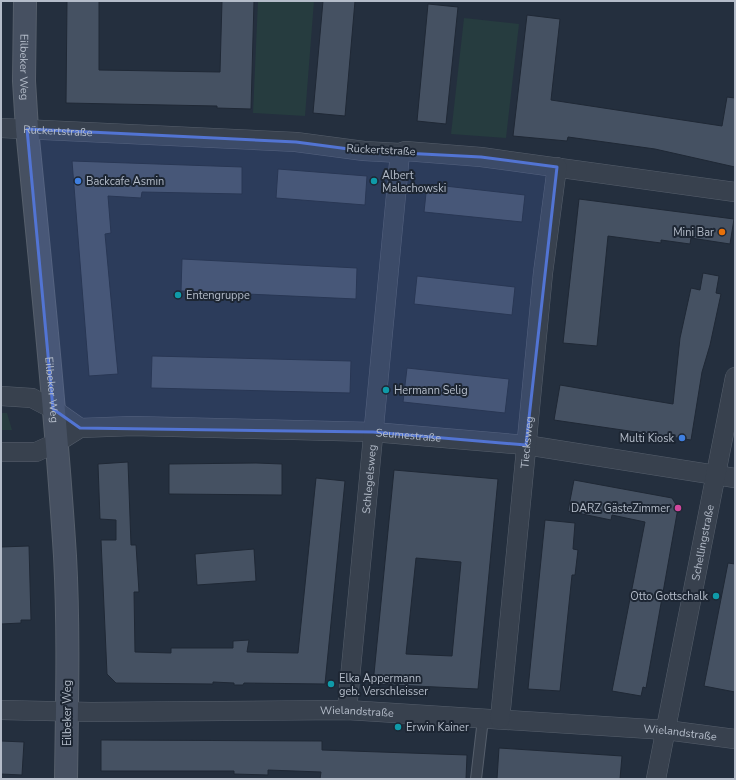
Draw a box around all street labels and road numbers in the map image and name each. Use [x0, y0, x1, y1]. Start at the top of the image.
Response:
street label: Eilbeker Weg [16, 34, 33, 101]
street label: Rückertstraße [23, 122, 93, 140]
street label: Rückertstraße [346, 141, 416, 159]
street label: Eilbeker Weg [42, 356, 63, 423]
street label: Tiecksweg [517, 416, 537, 469]
street label: Seumestraße [375, 425, 442, 445]
street label: Schlegelsweg [358, 444, 380, 514]
street label: Schellingstraße [688, 503, 717, 582]
street label: Eilbeker Weg [60, 680, 75, 746]
street label: Wielandstraße [320, 702, 394, 720]
street label: Wielandstraße [643, 721, 718, 744]

